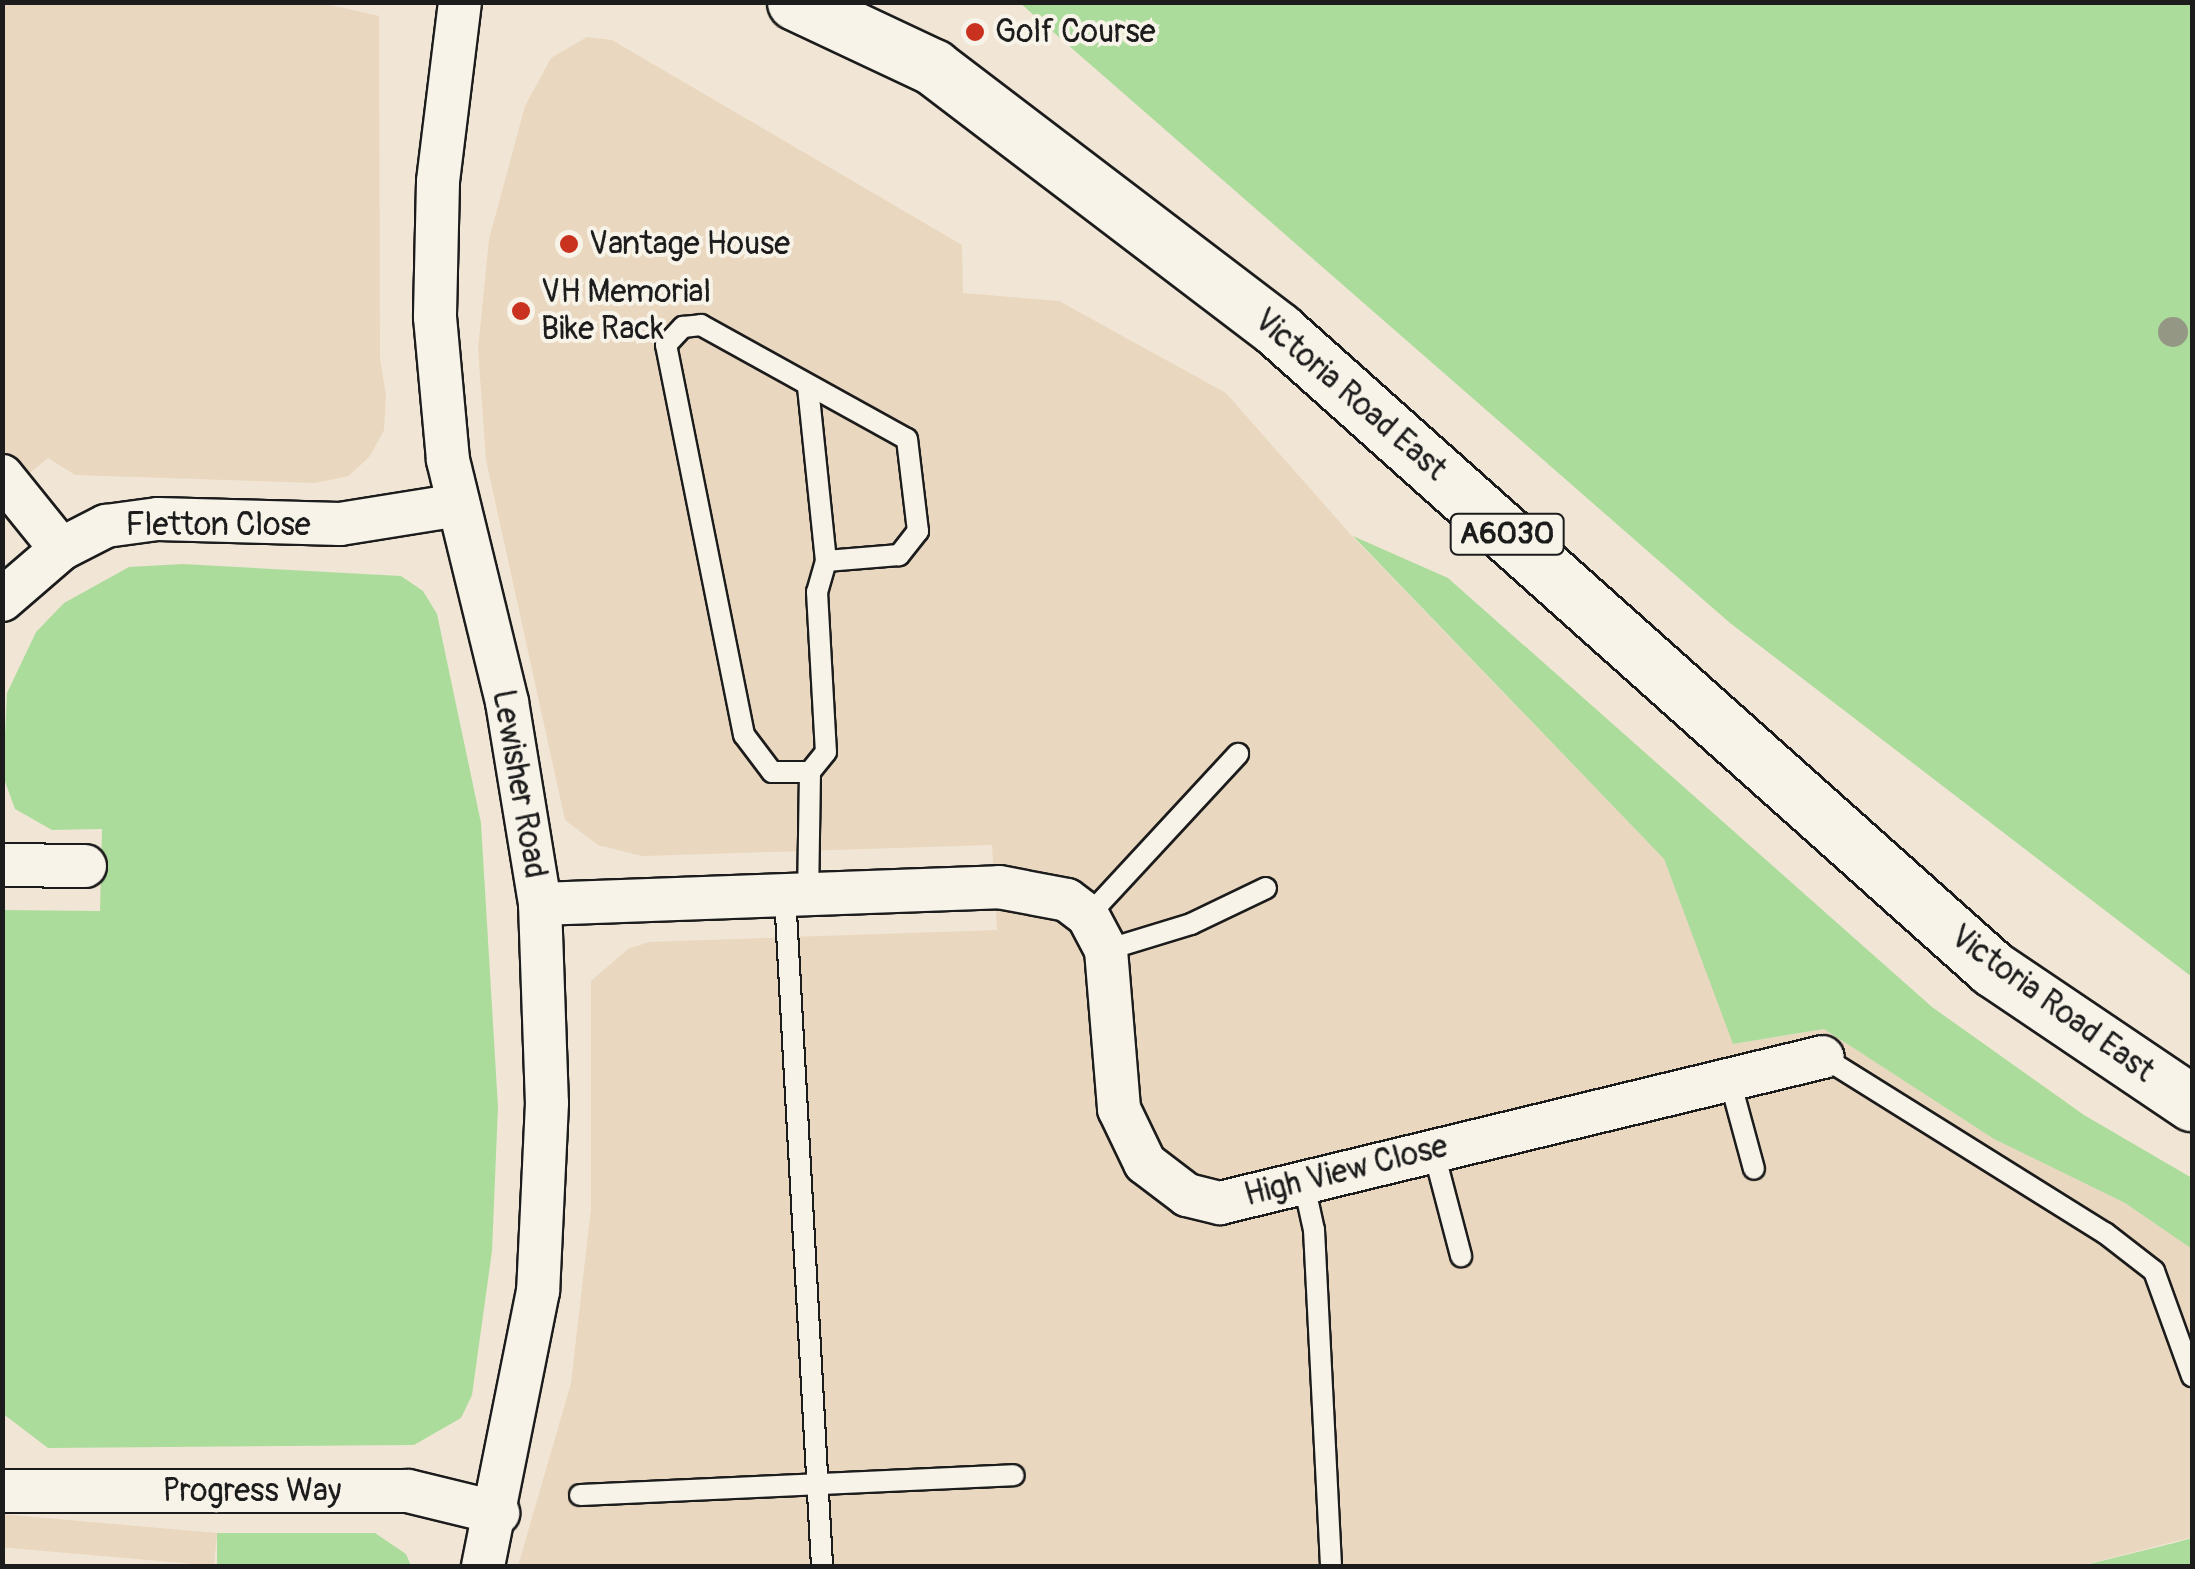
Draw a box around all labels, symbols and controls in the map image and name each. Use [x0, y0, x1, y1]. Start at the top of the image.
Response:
place label: Golf Course [995, 13, 1155, 51]
marker: Golf Course [964, 21, 986, 43]
place label: Vantage House [589, 225, 790, 263]
marker: Vantage House [558, 233, 580, 255]
place label: VH Memorial Bike Rack [541, 274, 711, 349]
marker: VH Memorial Bike Rack [510, 300, 532, 322]
street label: Victoria Road East [1246, 301, 1454, 489]
street label: Fletton Close [126, 506, 310, 544]
road number: A6030 [1450, 509, 1564, 559]
street label: Lewisher Road [484, 687, 554, 881]
street label: Victoria Road East [1943, 917, 2161, 1091]
street label: High View Close [1240, 1127, 1452, 1215]
street label: Progress Way [162, 1472, 342, 1510]

